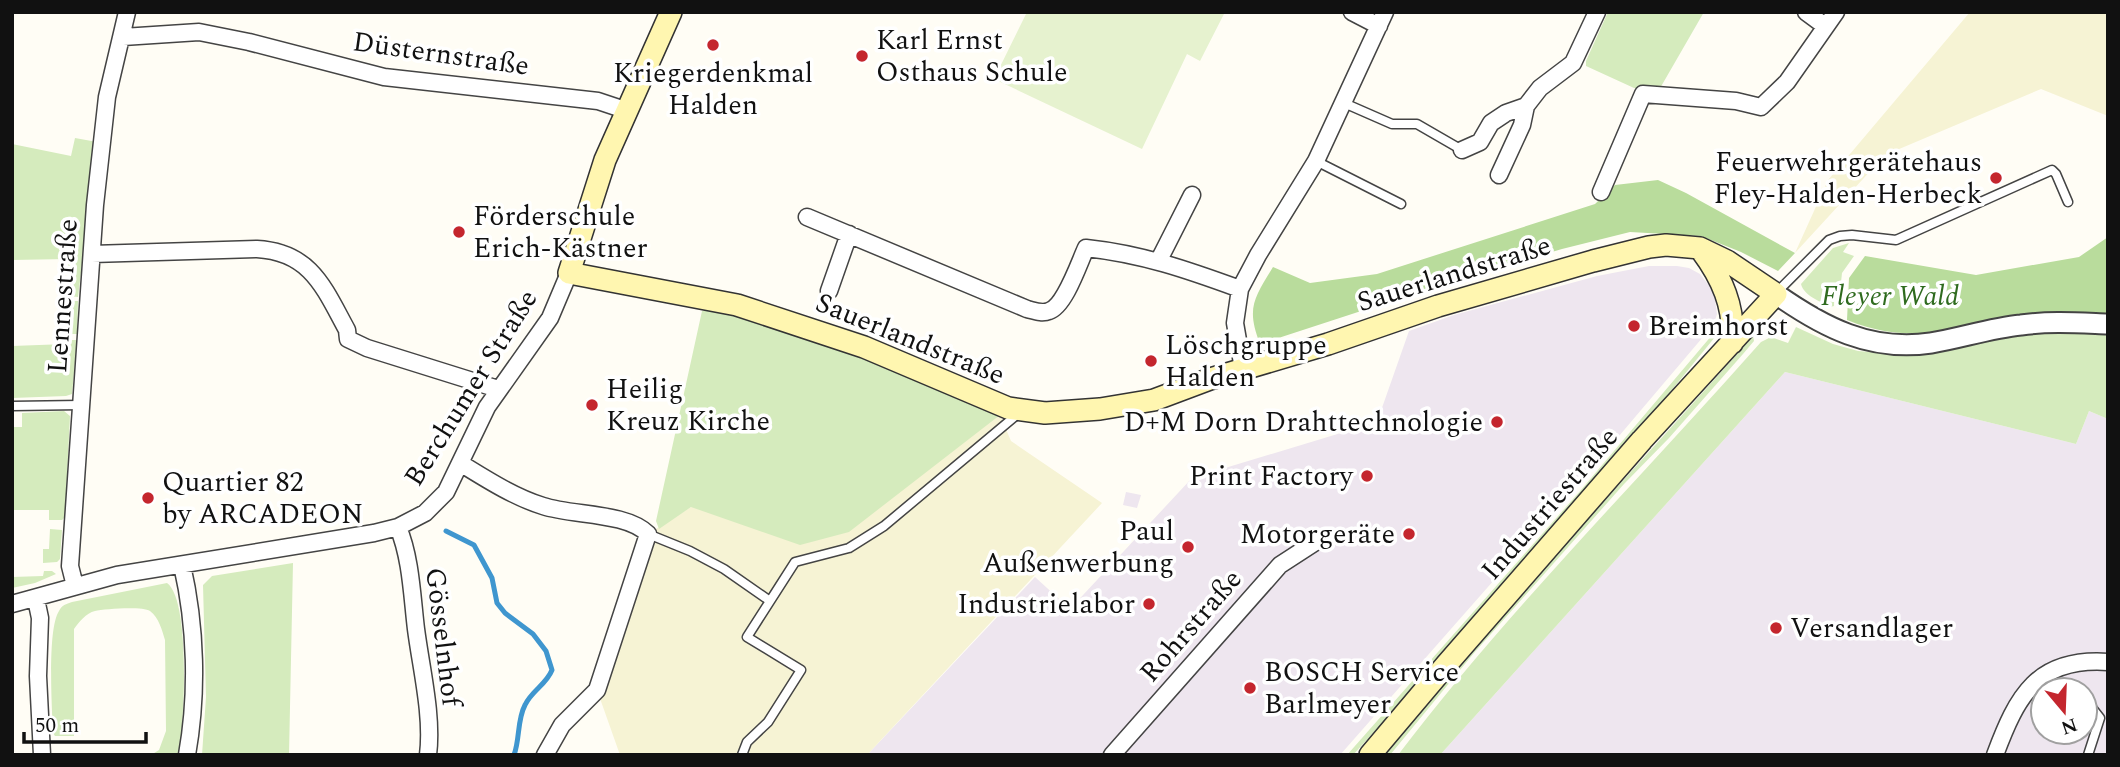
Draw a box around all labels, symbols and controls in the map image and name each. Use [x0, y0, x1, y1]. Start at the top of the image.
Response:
place label: Karl Ernst Osthaus Schule [876, 19, 1068, 94]
street label: Düsternstraße [350, 20, 532, 88]
marker: Kriegerdenkmal Halden [705, 37, 721, 53]
marker: Karl Ernst Osthaus Schule [854, 48, 870, 64]
place label: Kriegerdenkmal Halden [613, 52, 813, 127]
place label: Feuerwehrgerätehaus Fley-Halden-Herbeck [1713, 141, 1982, 216]
marker: Feuerwehrgerätehaus Fley-Halden-Herbeck [1988, 170, 2004, 186]
place label: Förderschule Erich-Kästner [473, 195, 648, 270]
street label: Lennestraße [36, 217, 90, 375]
marker: Förderschule Erich-Kästner [451, 224, 467, 240]
street label: Sauerlandstraße [1352, 224, 1556, 324]
park label: Fleyer Wald [1821, 275, 1959, 318]
street label: Berchumer Straße [393, 281, 549, 495]
street label: Sauerlandstraße [809, 281, 1011, 397]
place label: Breimhorst [1648, 305, 1788, 348]
marker: Breimhorst [1626, 318, 1642, 334]
place label: Löschgruppe Halden [1165, 324, 1327, 399]
marker: Löschgruppe Halden [1143, 353, 1159, 369]
place label: Heilig Kreuz Kirche [606, 368, 770, 443]
marker: Heilig Kreuz Kirche [584, 397, 600, 413]
place label: D+M Dorn Drahttechnologie [1124, 401, 1483, 444]
marker: D+M Dorn Drahttechnologie [1489, 414, 1505, 430]
street label: Industriestraße [1471, 418, 1629, 590]
place label: Print Factory [1189, 455, 1355, 498]
place label: Quartier 82 by ARCADEON [162, 461, 363, 536]
marker: Print Factory [1359, 468, 1375, 484]
marker: Quartier 82 by ARCADEON [140, 490, 156, 506]
place label: Paul Außenwerbung [983, 510, 1174, 585]
place label: Motorgeräte [1240, 513, 1395, 556]
marker: Motorgeräte [1401, 526, 1417, 542]
marker: Paul Außenwerbung [1180, 539, 1196, 555]
street label: Rohrstraße [1129, 560, 1253, 692]
street label: Gösselnhof [413, 565, 473, 711]
place label: Industrielabor [957, 583, 1135, 626]
marker: Industrielabor [1141, 596, 1157, 612]
place label: Versandlager [1790, 607, 1953, 650]
marker: Versandlager [1768, 620, 1784, 636]
place label: BOSCH Service Barlmeyer [1264, 651, 1459, 726]
north arrow [2029, 676, 2099, 746]
marker: BOSCH Service Barlmeyer [1242, 680, 1258, 696]
scale bar [24, 700, 147, 744]
text: N [2057, 709, 2081, 742]
text: 50 m [35, 710, 79, 742]

